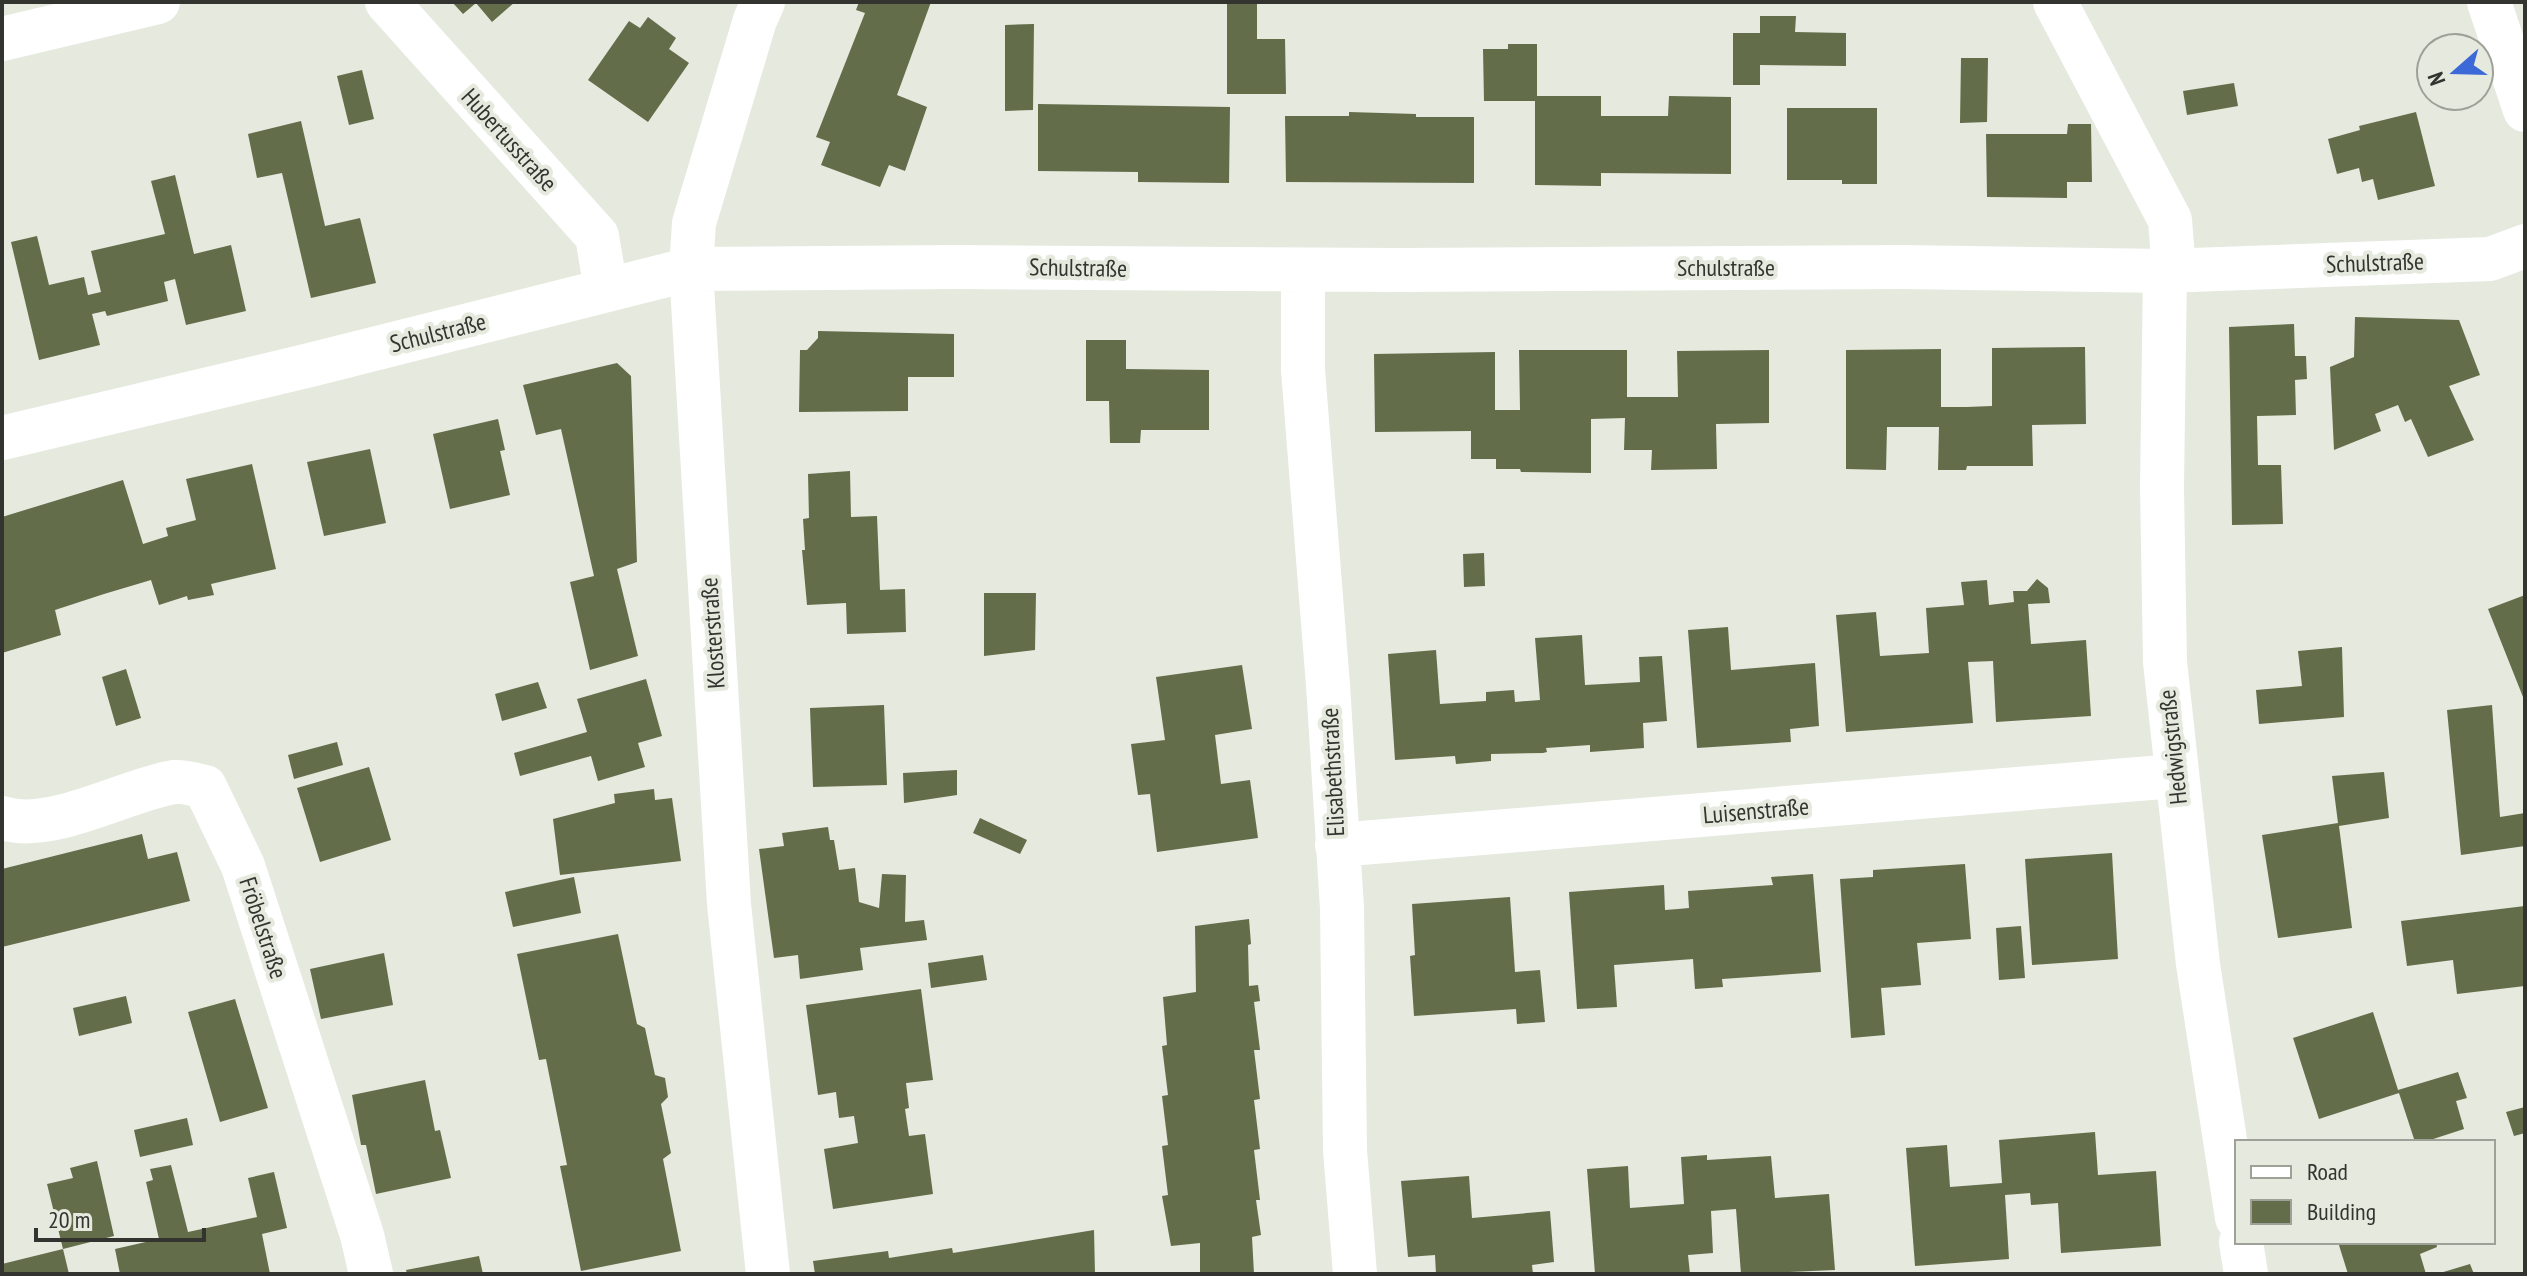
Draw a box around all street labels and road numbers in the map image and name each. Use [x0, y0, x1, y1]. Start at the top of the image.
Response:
street label: Hubertusstraße [455, 82, 564, 198]
street label: Schulstraße [2326, 245, 2424, 280]
street label: Schulstraße [1029, 251, 1127, 284]
street label: Schulstraße [1677, 252, 1775, 283]
street label: Schulstraße [387, 306, 489, 359]
street label: Klosterstraße [693, 576, 732, 690]
street label: Hedwigstraße [2151, 688, 2194, 806]
street label: Elisabethstraße [1314, 707, 1351, 837]
street label: Luisenstraße [1702, 790, 1810, 831]
street label: Fröbelstraße [232, 873, 294, 983]

